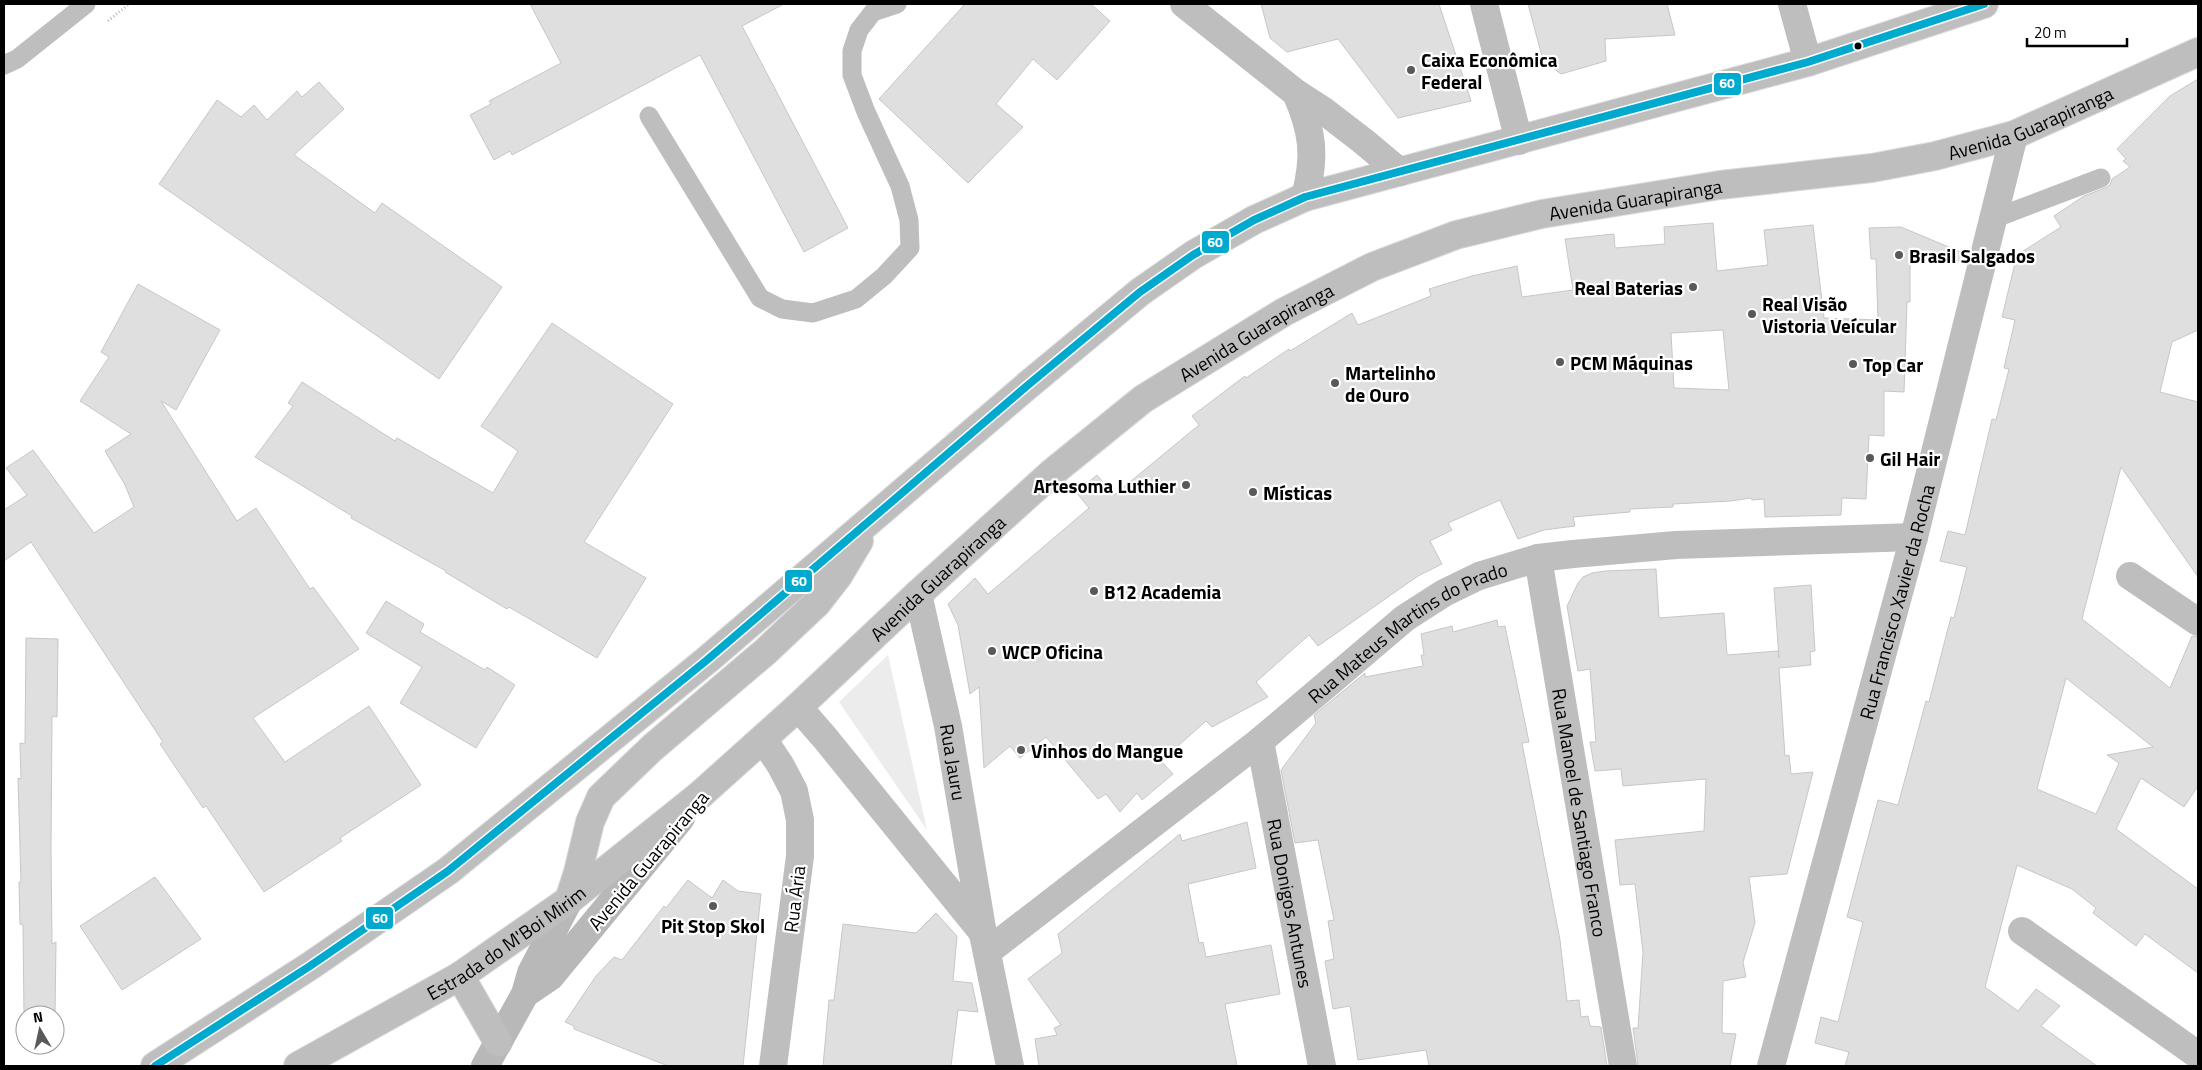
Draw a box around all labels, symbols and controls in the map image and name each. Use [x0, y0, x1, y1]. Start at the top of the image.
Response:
scale bar [2027, 15, 2127, 47]
text: 20 m [2034, 21, 2067, 44]
unlabelled marker [1853, 41, 1863, 51]
place label: Caixa Econômica Federal [1421, 45, 1558, 96]
marker: Caixa Econômica Federal [1405, 64, 1417, 76]
line badge: 60 [1713, 72, 1742, 96]
text: 60 [1719, 72, 1735, 93]
street label: Avenida Guarapiranga [1944, 78, 2118, 167]
street label: Avenida Guarapiranga [1547, 170, 1725, 227]
line badge: 60 [1201, 230, 1230, 254]
text: 60 [1207, 231, 1223, 252]
place label: Brasil Salgados [1909, 241, 2035, 270]
marker: Brasil Salgados [1893, 249, 1905, 261]
place label: Real Baterias [1574, 273, 1683, 302]
street label: Avenida Guarapiranga [1173, 275, 1339, 388]
marker: Real Baterias [1687, 281, 1699, 293]
place label: Real Visão Vistoria Veícular [1762, 289, 1897, 340]
marker: Real Visão Vistoria Veícular [1746, 308, 1758, 320]
place label: PCM Máquinas [1570, 348, 1693, 377]
place label: Top Car [1863, 350, 1923, 379]
marker: PCM Máquinas [1554, 356, 1566, 368]
place label: Martelinho de Ouro [1345, 358, 1436, 409]
marker: Top Car [1847, 358, 1859, 370]
marker: Martelinho de Ouro [1329, 377, 1341, 389]
place label: Gil Hair [1880, 444, 1940, 473]
marker: Gil Hair [1864, 452, 1876, 464]
place label: Artesoma Luthier [1033, 471, 1176, 500]
place label: Místicas [1263, 478, 1332, 507]
marker: Artesoma Luthier [1180, 479, 1192, 491]
street label: Rua Francisco Xavier da Rocha [1851, 481, 1941, 722]
marker: Místicas [1247, 486, 1259, 498]
street label: Avenida Guarapiranga [863, 507, 1012, 647]
street label: Rua Mateus Martins do Prado [1301, 554, 1511, 709]
line badge: 60 [784, 569, 813, 593]
text: 60 [791, 570, 807, 591]
place label: B12 Academia [1104, 577, 1222, 606]
marker: B12 Academia [1088, 585, 1100, 597]
place label: WCP Oficina [1002, 637, 1103, 666]
marker: WCP Oficina [986, 645, 998, 657]
street label: Rua Manoel de Santiago Franco [1545, 686, 1616, 939]
street label: Rua Jauru [933, 722, 975, 803]
place label: Vinhos do Mangue [1031, 736, 1184, 765]
marker: Vinhos do Mangue [1015, 744, 1027, 756]
street label: Avenida Guarapiranga [581, 783, 716, 936]
street label: Rua Donigos Antunes [1261, 816, 1321, 990]
street label: Rua Ária [776, 863, 813, 934]
street label: Estrada do M'Boi Mirim [421, 878, 592, 1007]
marker: Pit Stop Skol [707, 900, 719, 912]
line badge: 60 [365, 906, 394, 930]
text: 60 [372, 907, 388, 928]
place label: Pit Stop Skol [661, 911, 765, 940]
north arrow [15, 1005, 65, 1055]
text: N [31, 1006, 44, 1028]

